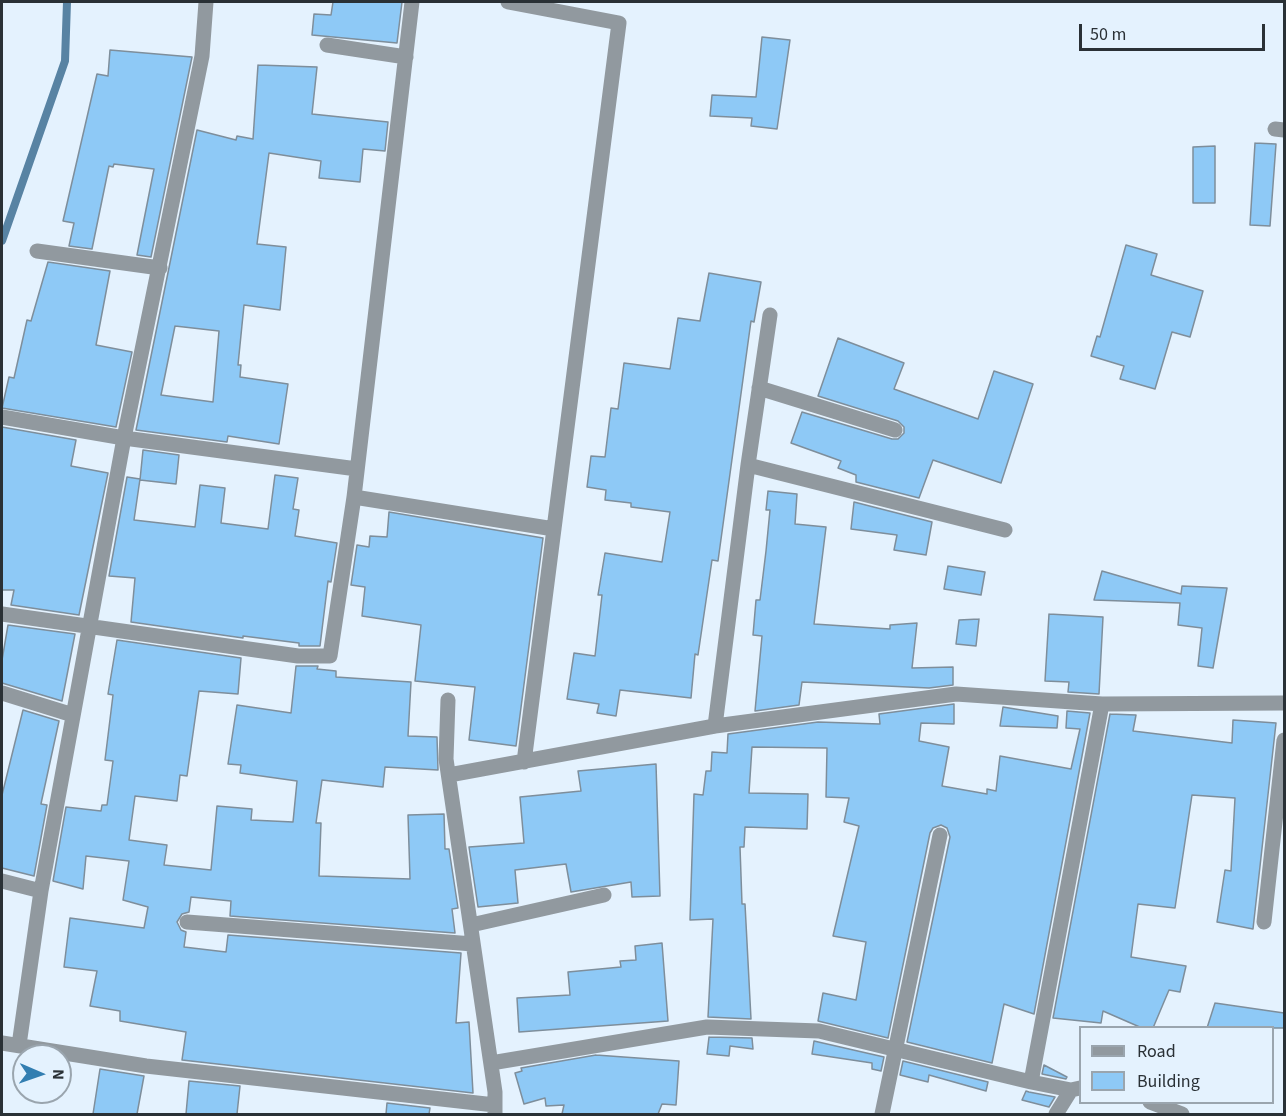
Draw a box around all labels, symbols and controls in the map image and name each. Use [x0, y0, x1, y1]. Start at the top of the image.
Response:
scale bar [1082, 12, 1268, 50]
text: 50 m [1090, 22, 1126, 47]
legend [1079, 1026, 1274, 1104]
text: Road [1137, 1039, 1176, 1064]
north arrow [12, 1044, 72, 1104]
text: N [47, 1069, 69, 1080]
text: Building [1137, 1069, 1200, 1094]

